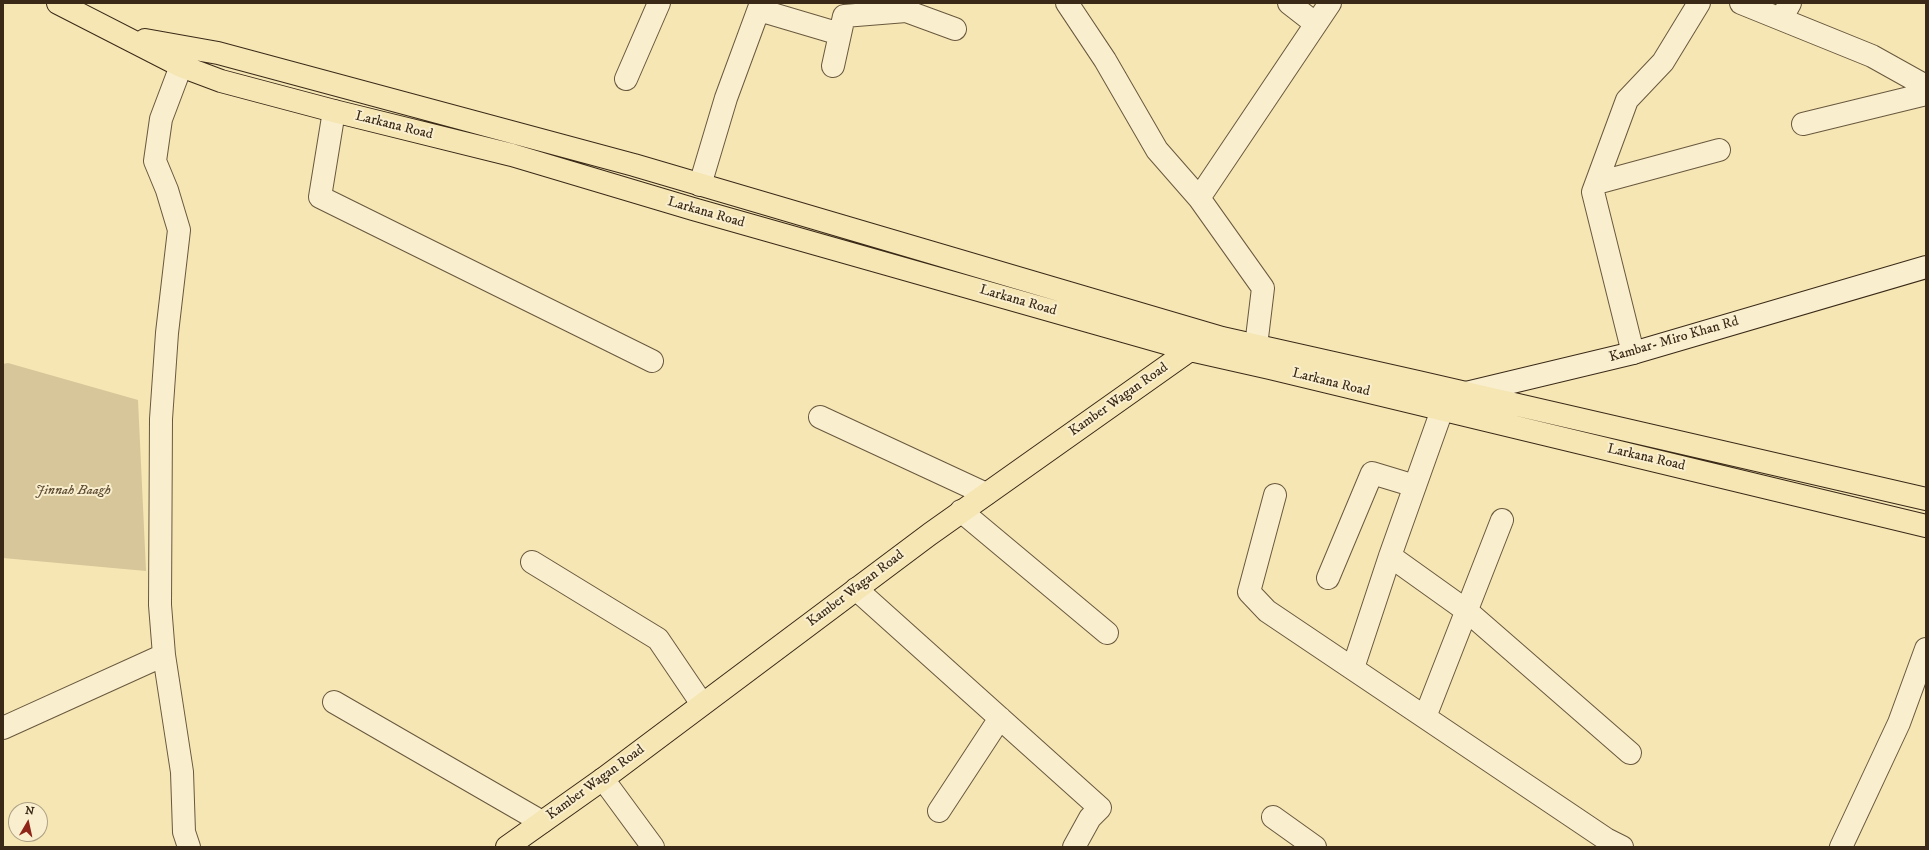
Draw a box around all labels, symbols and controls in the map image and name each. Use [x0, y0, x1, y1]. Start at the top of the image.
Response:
street label: Larkana Road [353, 108, 435, 144]
street label: Larkana Road [666, 194, 746, 232]
street label: Larkana Road [978, 282, 1058, 320]
street label: Kambar- Miro Khan Rd [1607, 313, 1741, 367]
street label: Kamber Wagan Road [1066, 360, 1172, 440]
street label: Larkana Road [1290, 365, 1372, 401]
street label: Larkana Road [1605, 441, 1687, 475]
park label: Jinnah Baagh [35, 483, 111, 499]
street label: Kamber Wagan Road [804, 547, 908, 631]
street label: Kamber Wagan Road [544, 742, 648, 824]
north arrow [8, 802, 48, 842]
text: N [24, 804, 35, 819]

